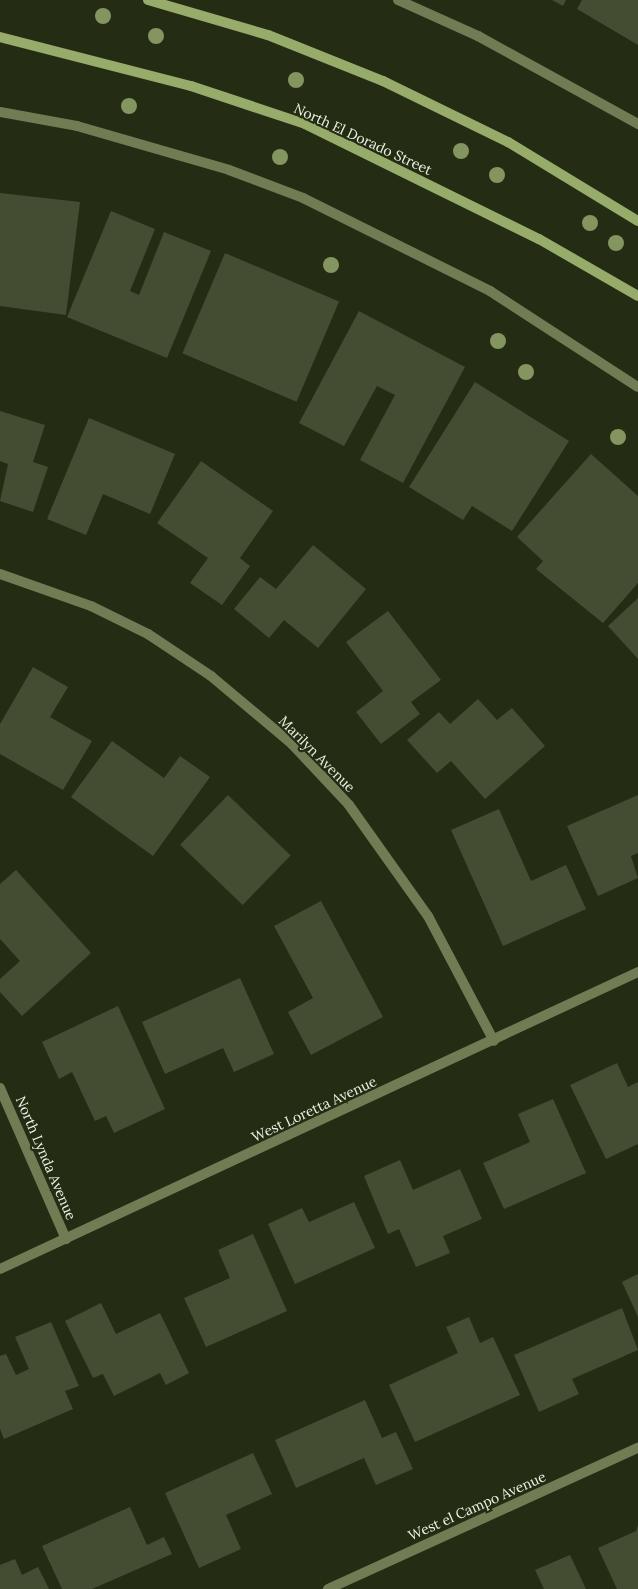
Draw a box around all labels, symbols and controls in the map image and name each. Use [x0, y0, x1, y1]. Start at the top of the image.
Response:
street label: North El Dorado Street [291, 100, 435, 178]
street label: Marilyn Avenue [275, 712, 359, 796]
street label: West Loretta Avenue [249, 1073, 379, 1145]
street label: North Lynda Avenue [12, 1094, 80, 1222]
street label: West el Campo Avenue [406, 1468, 548, 1544]

